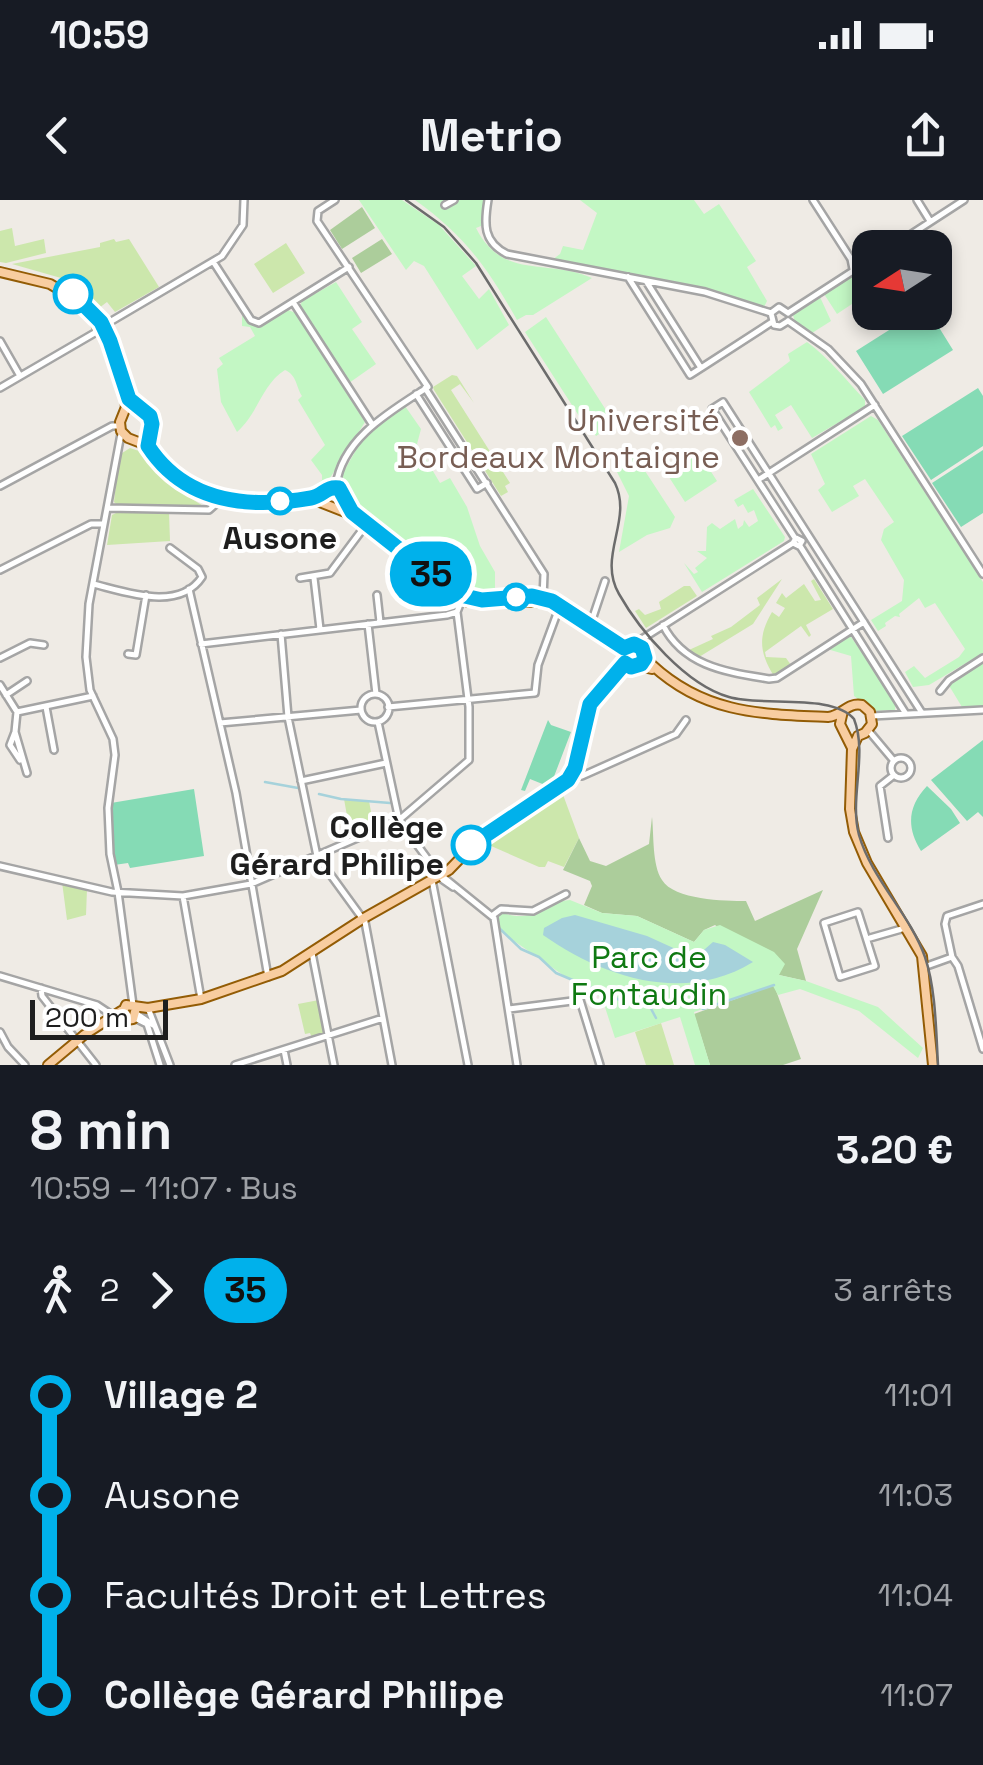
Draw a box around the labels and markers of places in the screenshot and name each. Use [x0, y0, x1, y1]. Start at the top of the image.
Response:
unlabelled marker [54, 275, 92, 313]
place label: Université Bordeaux Montaigne [397, 400, 720, 477]
marker: Université Bordeaux Montaigne [729, 427, 751, 449]
marker: Ausone [267, 488, 293, 514]
place label: Ausone [223, 518, 337, 558]
unlabelled marker [503, 584, 529, 610]
place label: Collège Gérard Philipe [229, 807, 444, 884]
marker: Collège Gérard Philipe [452, 826, 490, 864]

